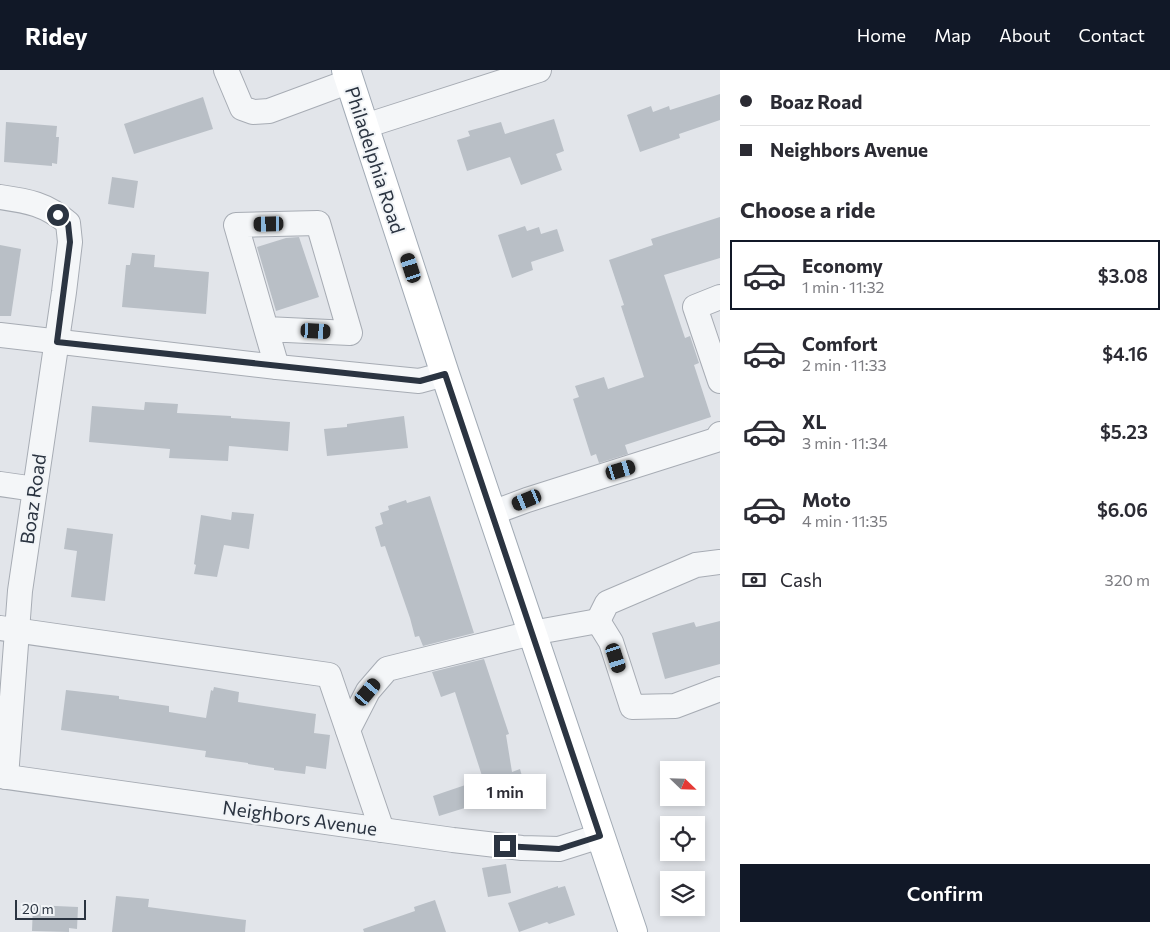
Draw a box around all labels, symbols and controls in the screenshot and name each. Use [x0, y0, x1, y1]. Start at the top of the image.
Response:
text: Ridey [25, 21, 88, 50]
text: Home [857, 24, 906, 46]
text: Map [934, 24, 971, 46]
text: About [999, 24, 1051, 46]
text: Contact [1079, 24, 1145, 46]
street label: Philadelphia Road [341, 83, 410, 236]
text: Boaz Road [770, 90, 862, 113]
text: Neighbors Avenue [770, 138, 928, 161]
text: Choose a ride [740, 196, 875, 223]
route start [47, 204, 69, 226]
car [253, 216, 284, 232]
car [399, 251, 422, 285]
icon: car [742, 253, 787, 298]
text: Economy [802, 254, 883, 277]
text: $3.08 [1098, 264, 1148, 287]
text: 1 min · 11:32 [802, 277, 884, 296]
car [300, 323, 331, 339]
icon: car [742, 331, 787, 376]
text: Comfort [802, 332, 878, 355]
text: $4.16 [1102, 342, 1148, 365]
text: 2 min · 11:33 [802, 355, 887, 374]
icon: car [742, 409, 787, 454]
text: XL [802, 410, 827, 433]
text: $5.23 [1100, 420, 1148, 443]
text: 3 min · 11:34 [802, 433, 888, 452]
street label: Boaz Road [15, 452, 50, 546]
car [604, 458, 637, 482]
car [510, 487, 543, 513]
icon: car [742, 487, 787, 532]
text: Moto [802, 488, 851, 511]
text: $6.06 [1097, 498, 1148, 521]
text: 4 min · 11:35 [802, 511, 888, 530]
icon: cash [740, 566, 768, 594]
text: Cash [780, 568, 822, 591]
text: 320 m [1105, 570, 1150, 589]
car [604, 641, 627, 675]
car [352, 676, 383, 708]
north arrow [660, 761, 705, 806]
map controls [660, 761, 705, 916]
callout: 1 min [464, 774, 546, 808]
text: 1 min [486, 782, 524, 801]
street label: Neighbors Avenue [221, 795, 379, 840]
button: locate [660, 816, 705, 861]
route end [494, 835, 516, 857]
button: Confirm [740, 864, 1150, 922]
button: layers [660, 871, 705, 916]
scale bar [15, 897, 86, 920]
text: 20 m [22, 900, 54, 917]

